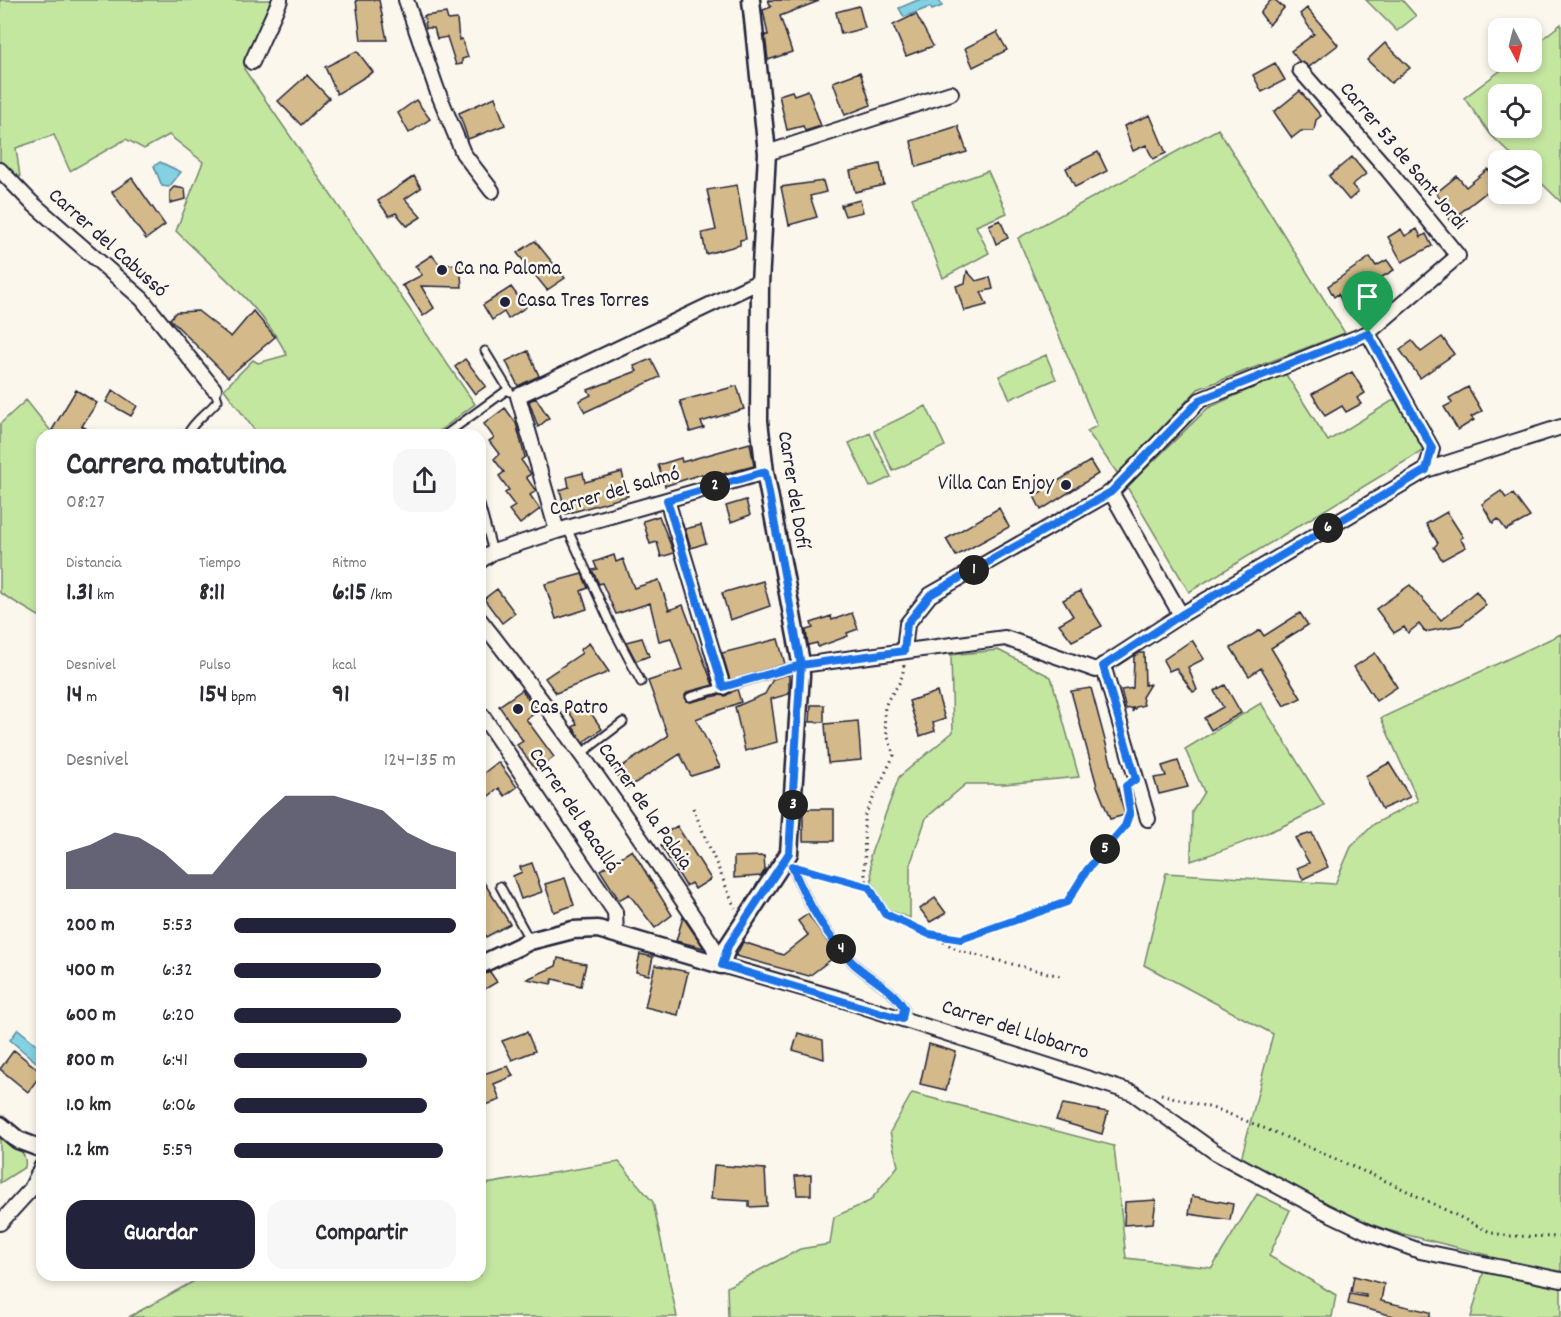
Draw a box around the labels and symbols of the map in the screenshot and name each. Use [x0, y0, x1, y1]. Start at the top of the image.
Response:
north arrow [1488, 18, 1542, 72]
street label: Carrer 53 de Sant Jordi [1331, 76, 1473, 238]
street label: Carrer del Cabussó [41, 182, 173, 306]
place label: Ca na Paloma [454, 255, 563, 285]
marker: Ca na Paloma [435, 263, 449, 277]
pin [1342, 271, 1393, 333]
place label: Casa Tres Torres [517, 287, 649, 317]
marker: Casa Tres Torres [498, 295, 512, 309]
street label: Carrer del Dofí [768, 429, 816, 553]
street label: Carrer del Salmó [546, 460, 684, 526]
place label: Villa Can Enjoy [938, 470, 1054, 500]
pin: 2 [700, 471, 730, 501]
marker: Villa Can Enjoy [1059, 478, 1073, 492]
pin: 6 [1313, 513, 1343, 543]
pin: 1 [959, 555, 989, 585]
place label: Cas Patro [530, 694, 608, 724]
marker: Cas Patro [511, 702, 525, 716]
street label: Carrer de la Palaia [589, 737, 700, 878]
street label: Carrer del Bacallá [520, 742, 626, 880]
pin: 3 [778, 790, 808, 820]
pin: 5 [1090, 834, 1120, 864]
pin: 4 [826, 934, 856, 964]
street label: Carrer del Llobarro [937, 993, 1093, 1069]

